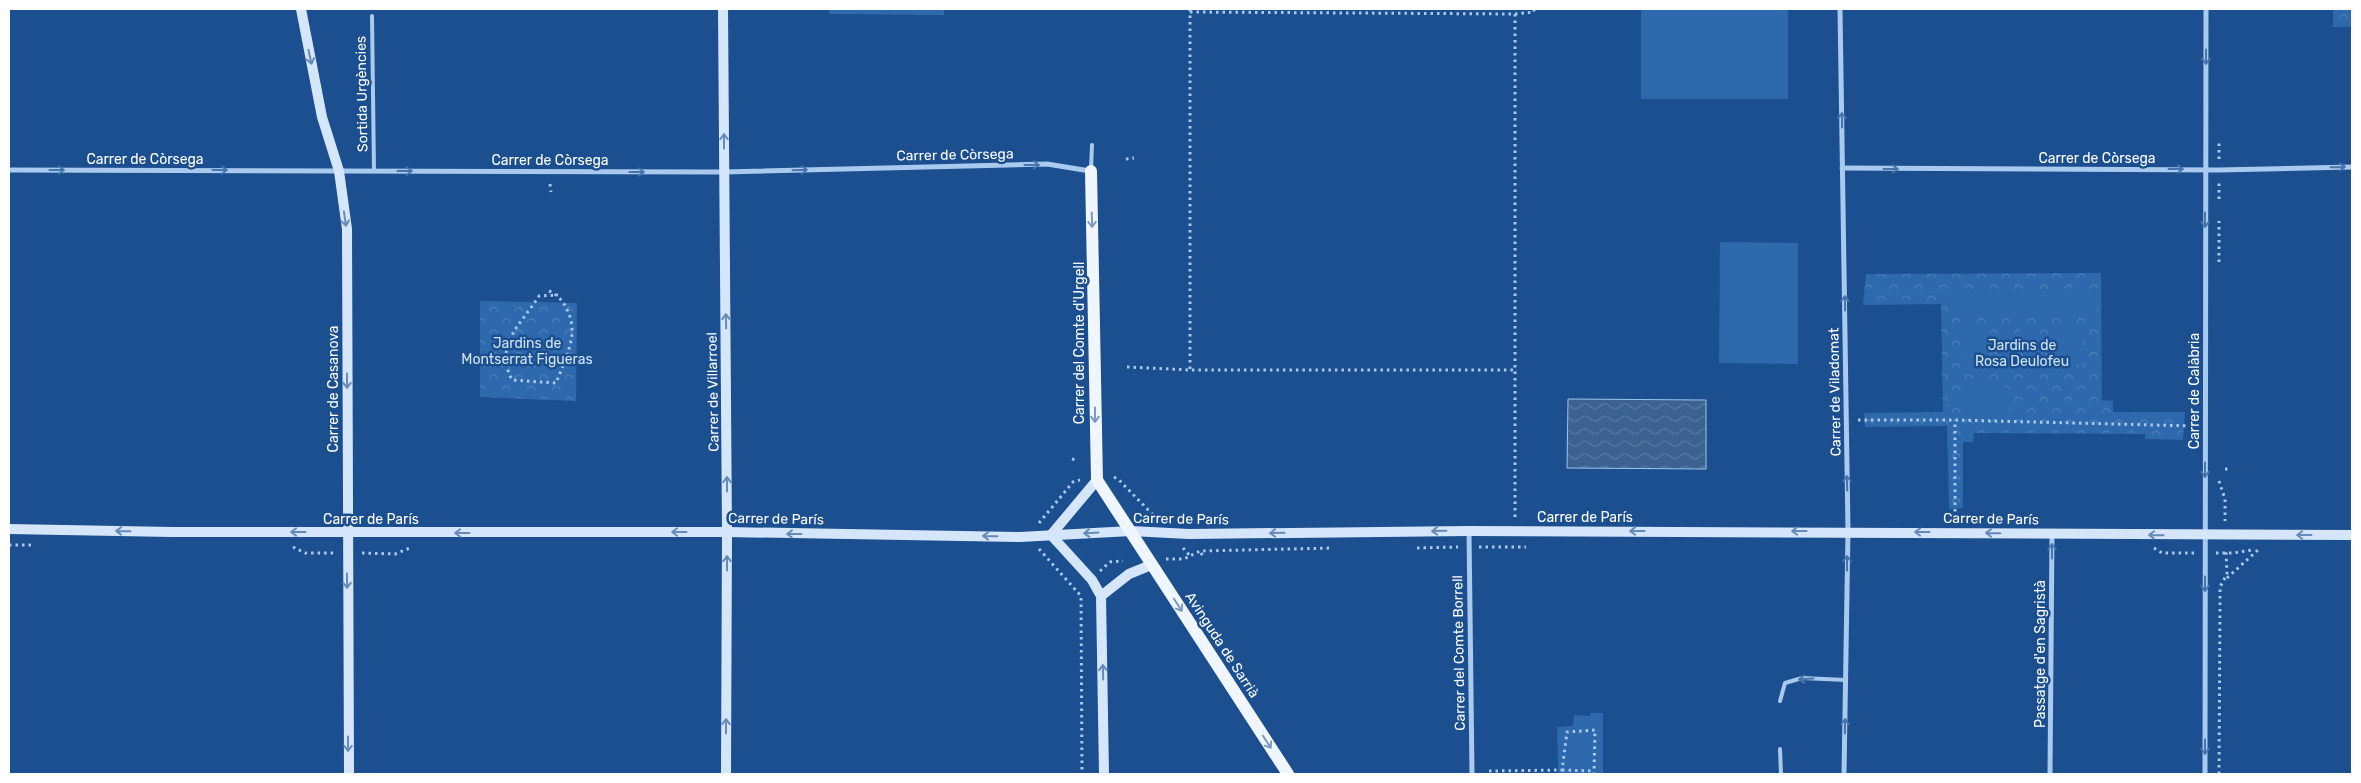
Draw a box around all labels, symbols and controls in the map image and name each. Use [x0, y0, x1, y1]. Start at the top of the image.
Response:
street label: Sortida Urgències [352, 36, 372, 152]
one-way arrow [305, 48, 315, 64]
one-way arrow [2201, 49, 2211, 65]
one-way arrow [1837, 112, 1846, 128]
one-way arrow [719, 134, 729, 150]
street label: Carrer de Còrsega [896, 145, 1014, 165]
street label: Carrer de Còrsega [2038, 150, 2156, 167]
street label: Carrer de Còrsega [86, 151, 204, 168]
street label: Carrer de Còrsega [491, 152, 609, 169]
one-way arrow [1024, 160, 1040, 169]
one-way arrow [2330, 162, 2346, 172]
one-way arrow [1883, 164, 1899, 173]
one-way arrow [2168, 164, 2184, 174]
one-way arrow [49, 165, 65, 175]
one-way arrow [792, 165, 808, 175]
one-way arrow [212, 166, 228, 175]
one-way arrow [396, 166, 413, 176]
one-way arrow [629, 167, 645, 177]
one-way arrow [341, 211, 351, 227]
one-way arrow [1087, 212, 1097, 228]
one-way arrow [2200, 212, 2210, 228]
street label: Carrer del Comte d'Urgell [1071, 262, 1088, 424]
one-way arrow [1841, 295, 1850, 311]
one-way arrow [721, 314, 731, 330]
street label: Carrer de Casanova [325, 326, 342, 452]
street label: Carrer de Viladomat [1825, 327, 1845, 456]
street label: Carrer de Villarroel [703, 332, 723, 452]
street label: Carrer de Calàbria [2186, 333, 2203, 449]
park label: Jardins de Montserrat Figueras [461, 335, 593, 368]
park label: Jardins de Rosa Deulofeu [1975, 337, 2069, 370]
one-way arrow [342, 373, 352, 389]
one-way arrow [1090, 407, 1099, 423]
one-way arrow [2200, 462, 2210, 478]
one-way arrow [1843, 475, 1852, 491]
one-way arrow [722, 476, 732, 492]
street label: Carrer de París [1537, 509, 1633, 526]
street label: Carrer de París [728, 510, 824, 528]
street label: Carrer de París [1133, 510, 1229, 528]
street label: Carrer de París [1943, 510, 2039, 528]
street label: Carrer de París [323, 511, 419, 528]
one-way arrow [116, 526, 132, 536]
one-way arrow [1432, 526, 1448, 536]
one-way arrow [1629, 526, 1646, 536]
one-way arrow [1792, 526, 1808, 536]
one-way arrow [290, 527, 306, 537]
one-way arrow [671, 527, 687, 537]
one-way arrow [1915, 527, 1931, 537]
one-way arrow [454, 528, 470, 538]
one-way arrow [1269, 528, 1286, 538]
one-way arrow [1986, 528, 2002, 538]
one-way arrow [786, 529, 802, 539]
one-way arrow [1083, 529, 1099, 538]
one-way arrow [2148, 530, 2164, 540]
one-way arrow [982, 531, 998, 541]
one-way arrow [2296, 531, 2312, 540]
one-way arrow [2047, 543, 2057, 559]
one-way arrow [722, 555, 732, 572]
one-way arrow [1842, 555, 1852, 572]
one-way arrow [342, 573, 352, 589]
street label: Carrer del Comte Borrell [1449, 575, 1469, 731]
one-way arrow [2200, 576, 2210, 592]
street label: Passatge d'en Sagristà [2032, 580, 2049, 728]
street label: Avinguda de Sarrià [1181, 589, 1263, 701]
one-way arrow [1173, 598, 1183, 612]
one-way arrow [1098, 664, 1108, 680]
one-way arrow [1798, 674, 1814, 684]
one-way arrow [721, 718, 731, 734]
one-way arrow [1840, 718, 1849, 734]
one-way arrow [1262, 734, 1272, 748]
one-way arrow [343, 736, 353, 752]
one-way arrow [2200, 738, 2210, 755]

